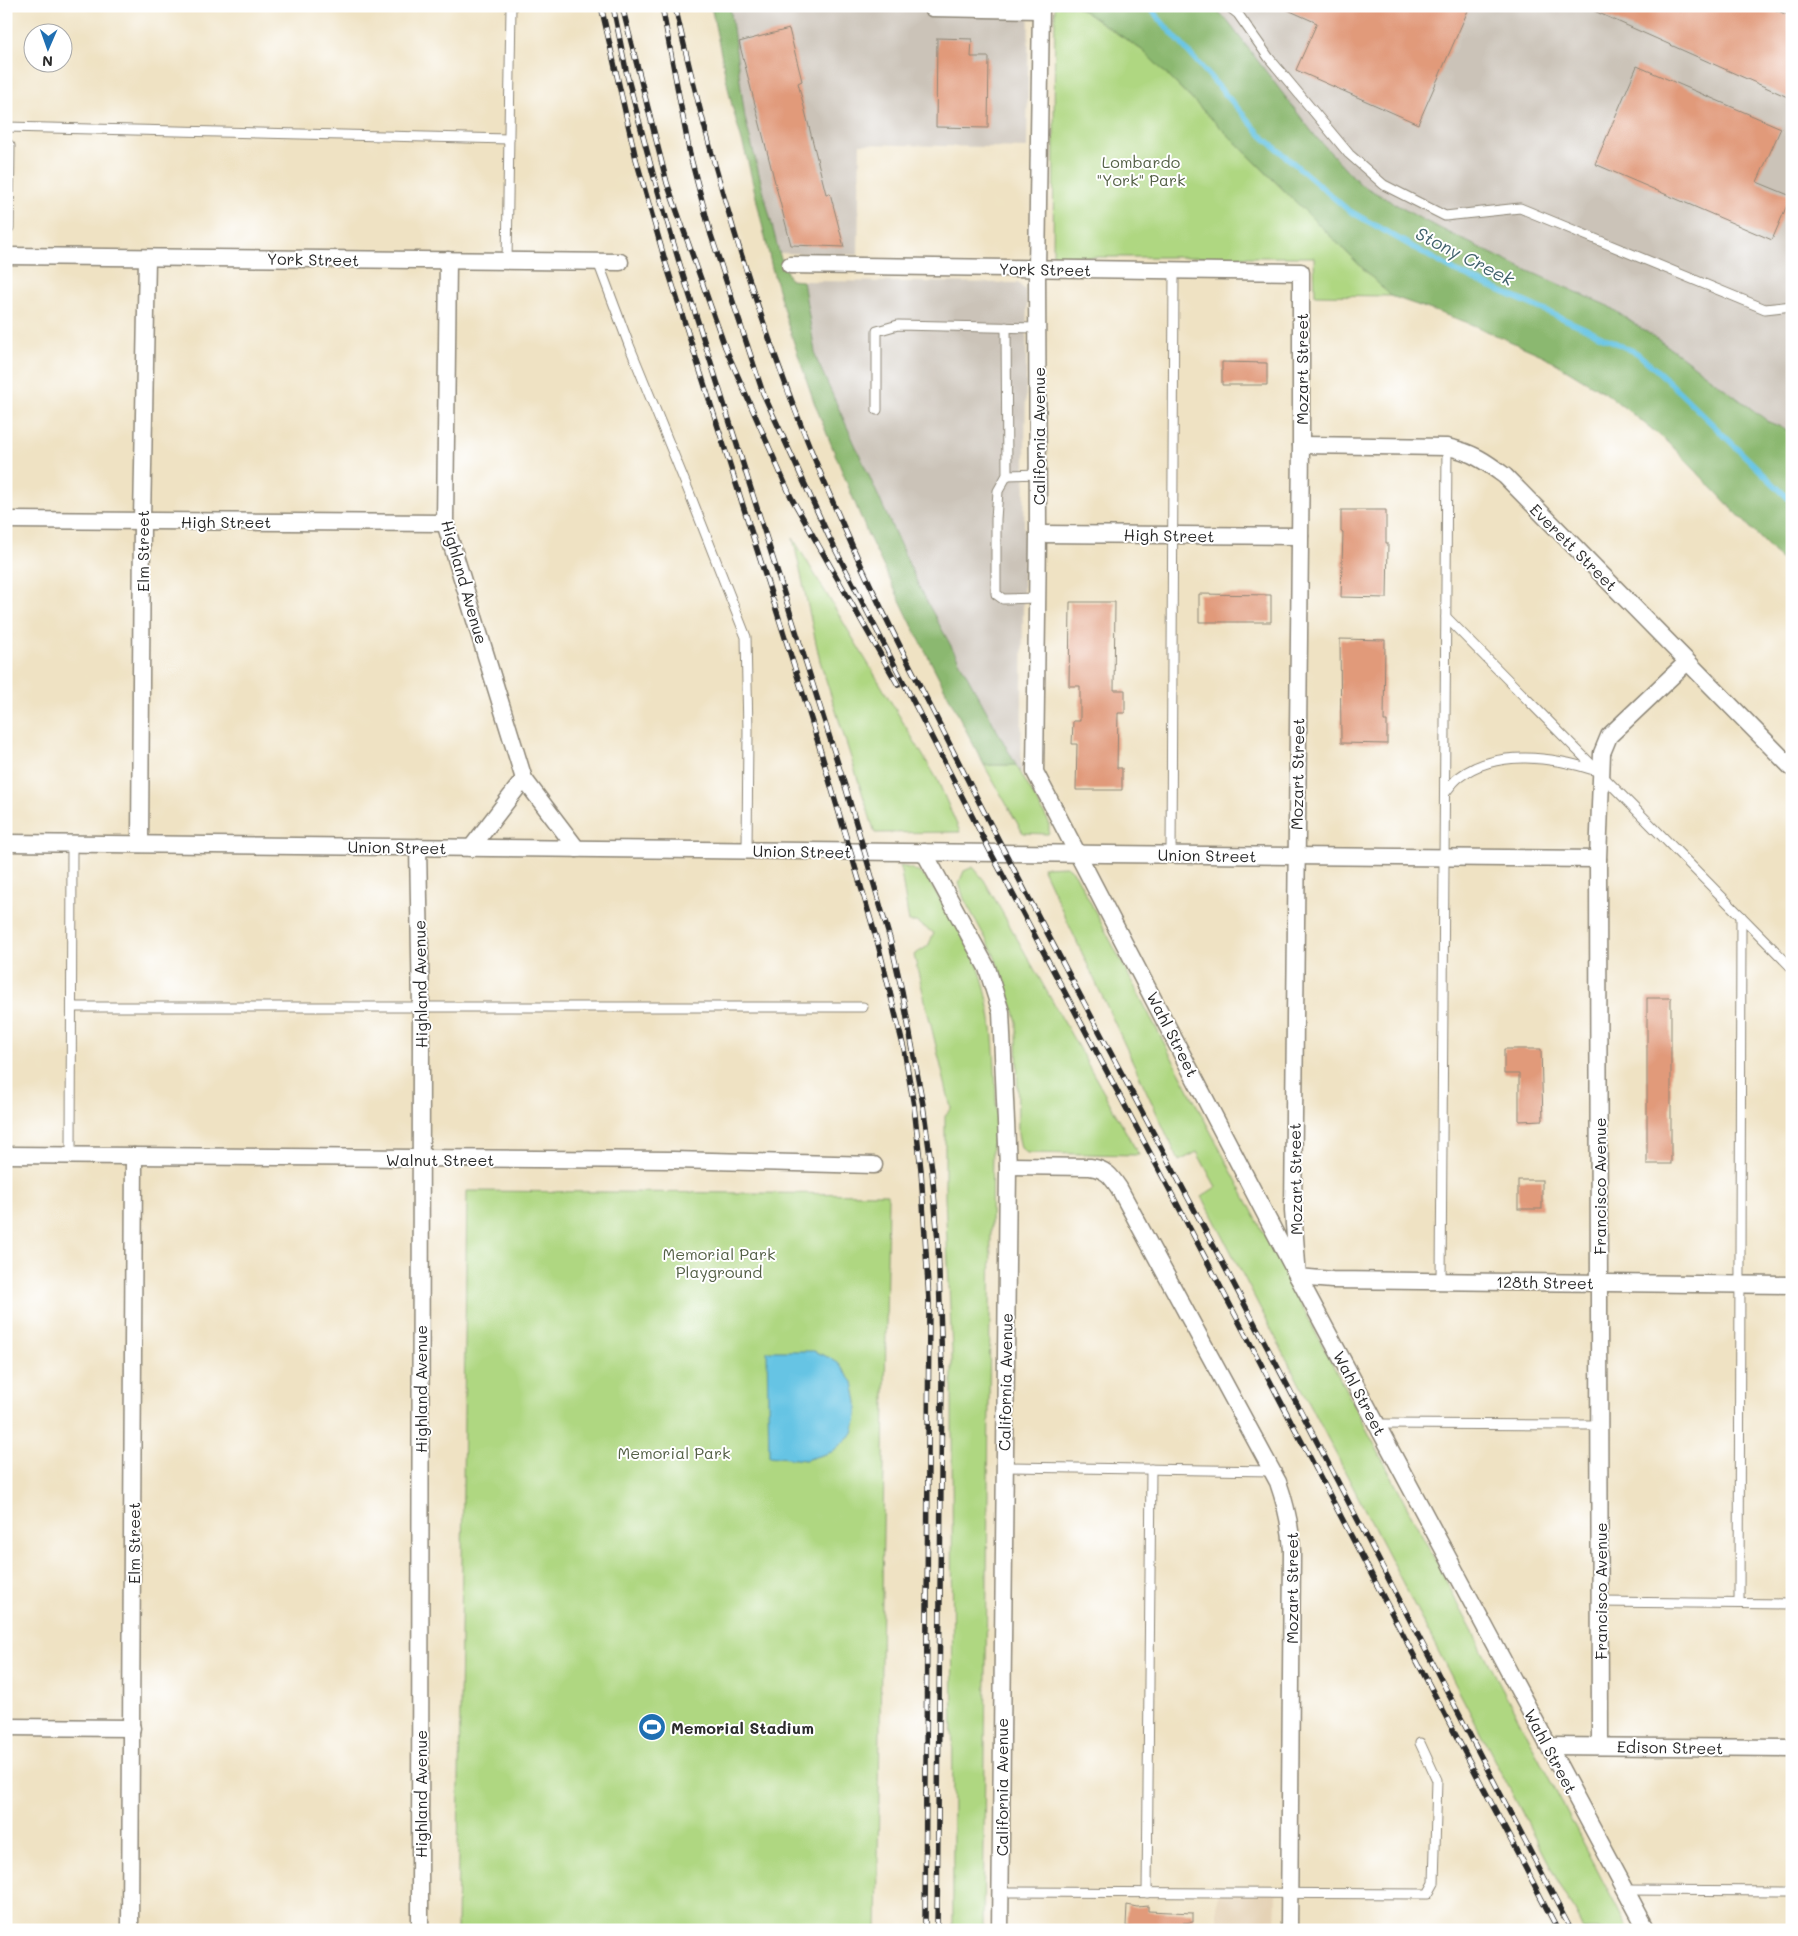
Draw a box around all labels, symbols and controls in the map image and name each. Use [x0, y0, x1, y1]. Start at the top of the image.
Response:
north arrow [22, 22, 72, 72]
text: N [42, 52, 53, 71]
park label: Lombardo "York" Park [1096, 151, 1186, 190]
water label: Stony Creek [1412, 221, 1519, 291]
street label: York Street [267, 248, 359, 270]
street label: York Street [999, 258, 1091, 280]
street label: Mozart Street [1291, 313, 1312, 425]
street label: California Avenue [1028, 367, 1049, 505]
street label: Everett Street [1526, 499, 1622, 595]
street label: Elm Street [132, 510, 153, 592]
street label: High Street [181, 511, 271, 532]
street label: Highland Avenue [437, 518, 493, 646]
street label: High Street [1123, 524, 1215, 546]
street label: Mozart Street [1286, 718, 1308, 830]
street label: Union Street [347, 836, 447, 858]
street label: Union Street [752, 840, 852, 862]
street label: Union Street [1157, 844, 1257, 866]
street label: Highland Avenue [408, 920, 432, 1048]
street label: Wahl Street [1143, 988, 1203, 1080]
street label: Francisco Avenue [1589, 1117, 1610, 1255]
street label: Mozart Street [1284, 1123, 1306, 1235]
street label: Walnut Street [386, 1149, 494, 1170]
park label: Memorial Park Playground [662, 1243, 776, 1282]
street label: 128th Street [1496, 1271, 1594, 1293]
street label: California Avenue [993, 1313, 1017, 1451]
street label: Highland Avenue [410, 1325, 431, 1453]
street label: Wahl Street [1329, 1347, 1391, 1439]
park label: Memorial Park [617, 1442, 731, 1463]
street label: Elm Street [123, 1502, 144, 1584]
street label: Francisco Avenue [1590, 1522, 1611, 1660]
street label: Mozart Street [1281, 1532, 1302, 1644]
street label: Wahl Street [1520, 1705, 1582, 1797]
sports icon: Memorial Stadium [637, 1712, 667, 1742]
place label: Memorial Stadium [671, 1717, 814, 1738]
street label: California Avenue [991, 1718, 1012, 1856]
street label: Highland Avenue [410, 1730, 431, 1858]
street label: Edison Street [1617, 1736, 1723, 1758]

